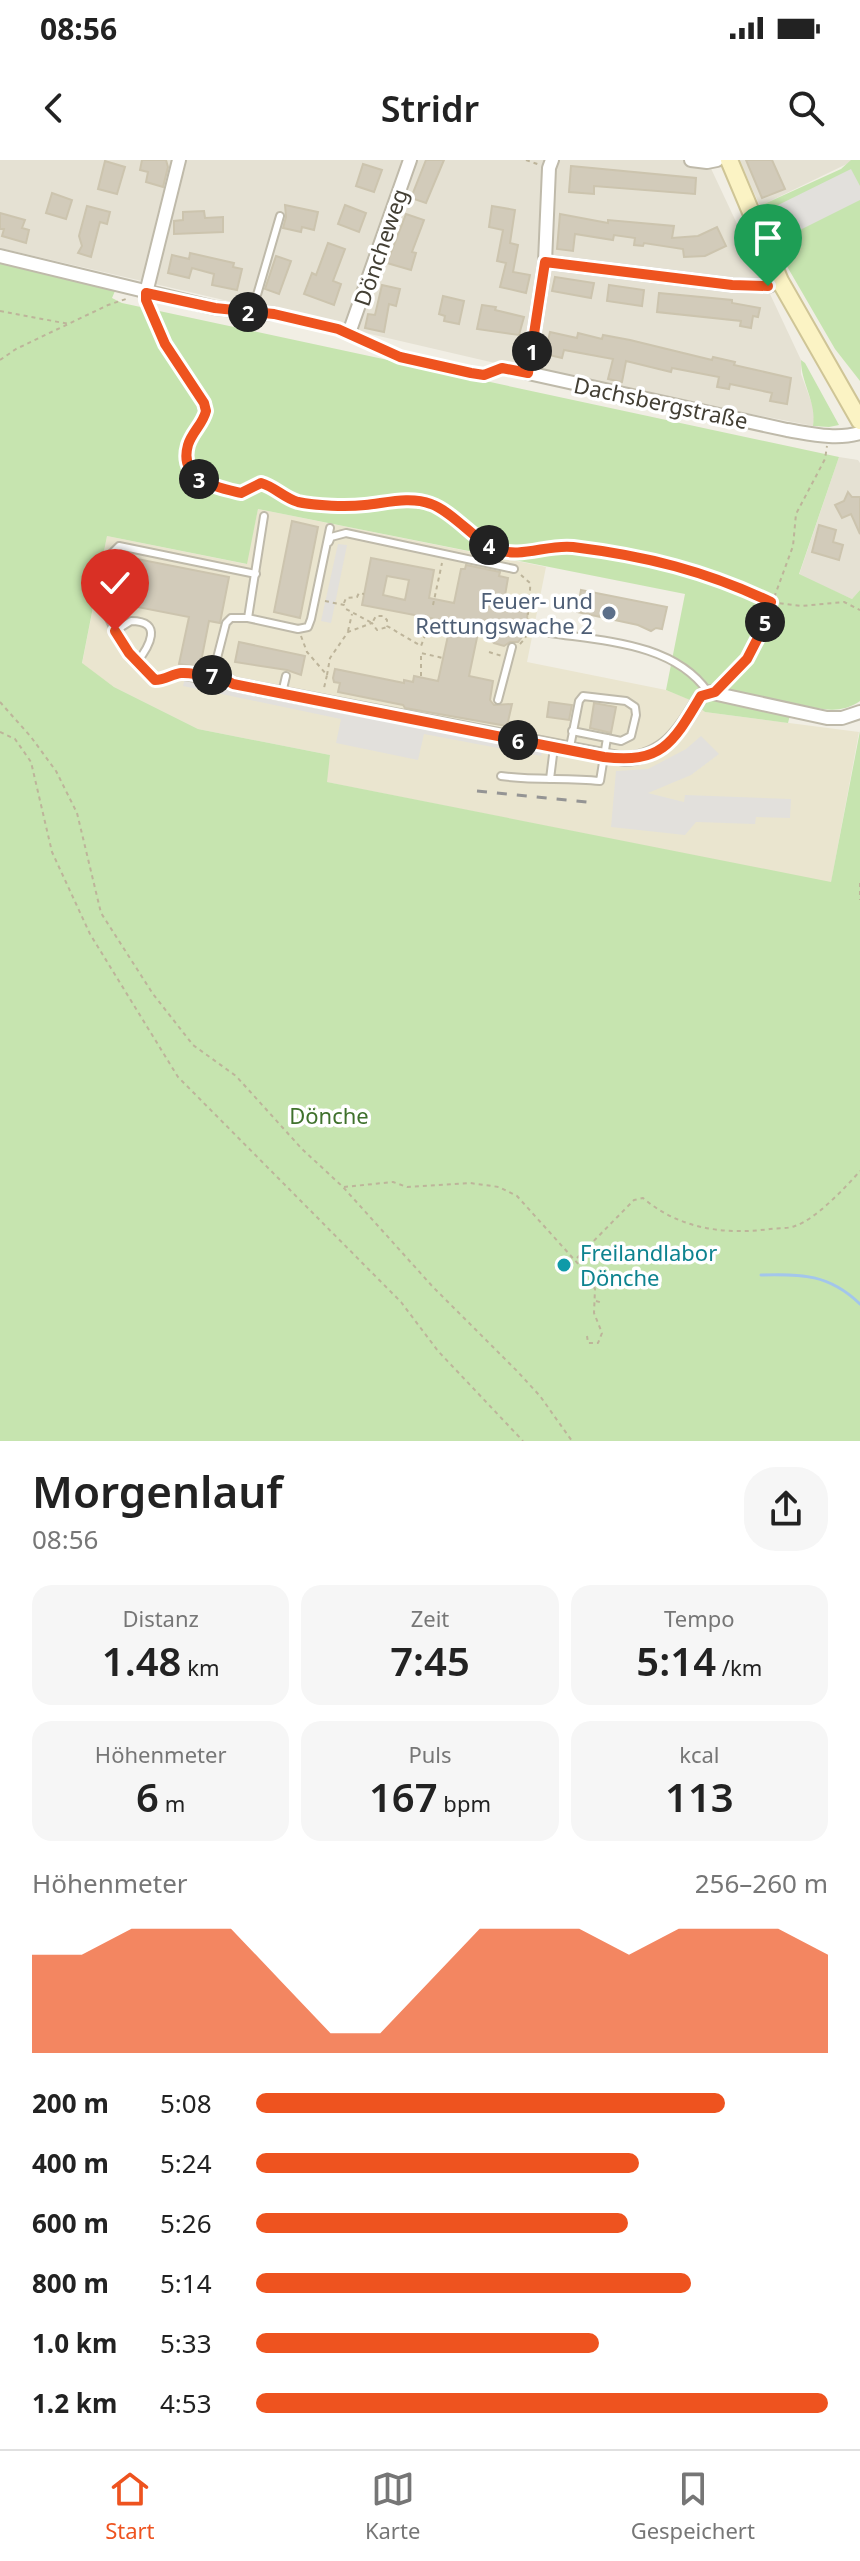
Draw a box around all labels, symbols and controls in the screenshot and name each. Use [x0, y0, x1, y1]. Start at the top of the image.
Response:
text: 08:56 [40, 8, 117, 49]
text: Stridr [381, 84, 479, 133]
icon: back [32, 86, 76, 130]
icon: search [784, 86, 828, 130]
street label: Döncheweg [346, 184, 414, 310]
pin [734, 204, 802, 286]
icon: arrive [746, 216, 790, 260]
pin: 2 [228, 292, 268, 332]
text: 2 [242, 297, 254, 327]
pin: 1 [512, 331, 552, 371]
text: 1 [526, 336, 538, 366]
street label: Dachsbergstraße [571, 369, 751, 435]
pin: 3 [179, 459, 219, 499]
text: 3 [193, 464, 205, 494]
pin: 4 [469, 525, 509, 565]
text: 4 [483, 530, 495, 560]
pin [81, 549, 149, 631]
icon: check [93, 561, 137, 605]
place label: Feuer- und Rettungswache 2 [415, 585, 593, 640]
pin: 5 [745, 602, 785, 642]
marker: Feuer- und Rettungswache 2 [600, 604, 618, 622]
text: 5 [759, 607, 771, 637]
pin: 7 [192, 655, 232, 695]
text: 7 [206, 660, 218, 690]
pin: 6 [498, 720, 538, 760]
text: 6 [512, 725, 524, 755]
park label: Dönche [289, 1100, 369, 1130]
place label: Freilandlabor Dönche [580, 1237, 717, 1292]
marker: Freilandlabor Dönche [555, 1256, 573, 1274]
text: Morgenlauf [32, 1461, 283, 1521]
button: share [744, 1467, 828, 1551]
text: 08:56 [32, 1521, 98, 1557]
text: Distanz [122, 1603, 199, 1633]
text: Zeit [411, 1603, 449, 1633]
text: Tempo [664, 1603, 735, 1633]
text: 1.48 [102, 1633, 181, 1688]
text: 7:45 [390, 1633, 470, 1688]
text: 5:14 [636, 1633, 716, 1688]
text: km [181, 1652, 220, 1682]
text: /km [716, 1652, 762, 1682]
text: Höhenmeter [95, 1739, 226, 1769]
text: Puls [408, 1739, 452, 1769]
text: kcal [679, 1739, 719, 1769]
text: 6 [136, 1769, 159, 1824]
text: 167 [369, 1769, 438, 1824]
text: 113 [665, 1769, 734, 1824]
text: m [159, 1788, 185, 1818]
text: bpm [438, 1788, 491, 1818]
text: Höhenmeter [32, 1865, 188, 1901]
text: 256–260 m [695, 1865, 828, 1901]
text: 200 m [32, 2085, 109, 2121]
text: 5:08 [160, 2085, 212, 2121]
text: 400 m [32, 2145, 109, 2181]
text: 5:24 [160, 2145, 212, 2181]
text: 600 m [32, 2205, 109, 2241]
text: 5:26 [160, 2205, 212, 2241]
text: 800 m [32, 2265, 109, 2301]
text: 5:14 [160, 2265, 212, 2301]
text: 1.0 km [32, 2325, 117, 2361]
text: 5:33 [160, 2325, 212, 2361]
text: 1.2 km [32, 2385, 117, 2421]
text: 4:53 [160, 2385, 212, 2421]
tab: Start [105, 2467, 155, 2545]
tab: Karte [365, 2467, 420, 2545]
tab: Gespeichert [631, 2467, 755, 2545]

